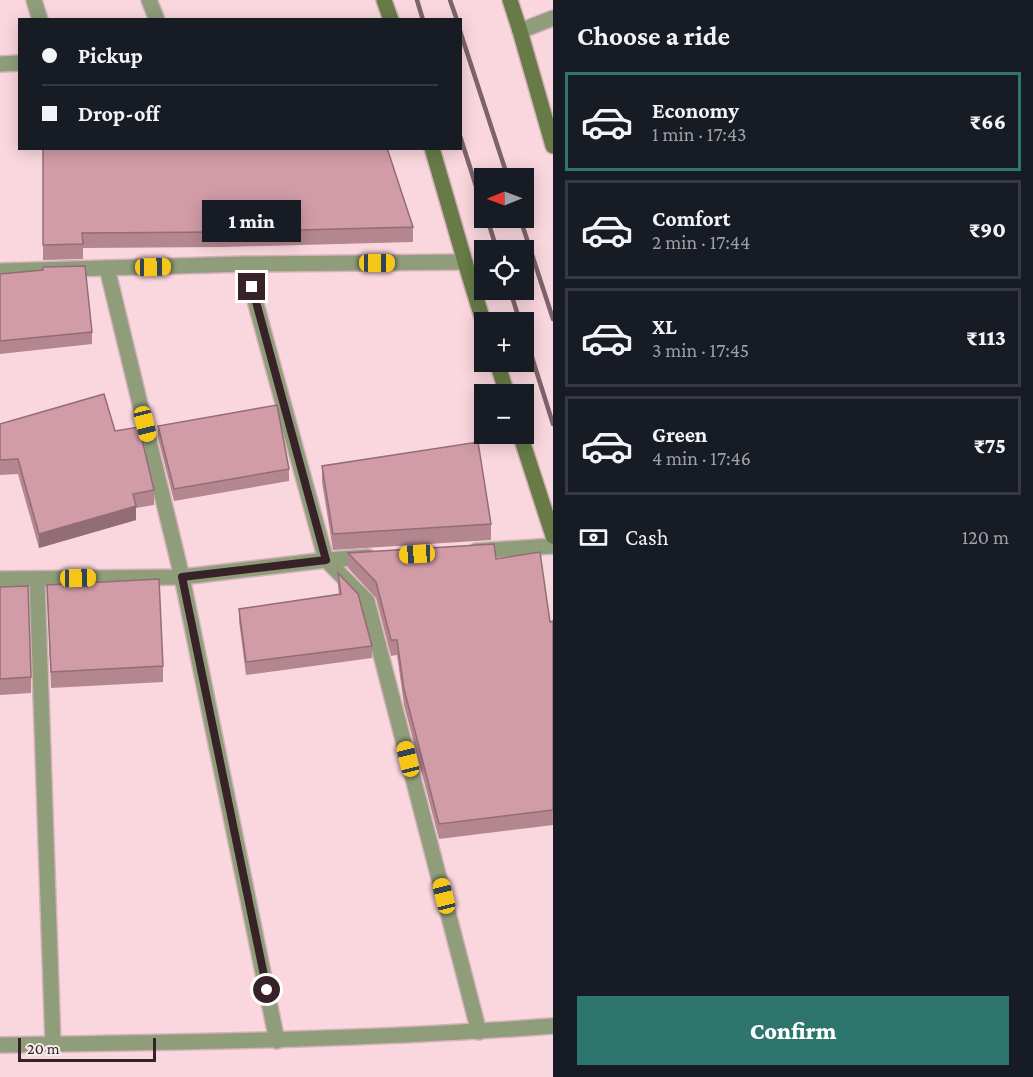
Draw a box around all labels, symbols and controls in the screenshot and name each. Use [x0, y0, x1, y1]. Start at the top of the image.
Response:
text: Choose a ride [577, 21, 730, 51]
text: Pickup [78, 43, 143, 68]
icon: car [580, 95, 634, 149]
text: Economy [652, 98, 739, 123]
text: Drop-off [78, 101, 160, 126]
text: ₹66 [970, 109, 1006, 134]
text: 1 min · 17:43 [652, 123, 746, 145]
north arrow [474, 168, 534, 228]
map controls [474, 168, 534, 444]
callout: 1 min [202, 200, 302, 242]
icon: car [580, 203, 634, 257]
text: Comfort [652, 206, 730, 231]
text: 1 min [228, 210, 275, 232]
text: ₹90 [969, 217, 1006, 242]
text: 2 min · 17:44 [652, 231, 750, 253]
button: locate [474, 240, 534, 300]
car [359, 254, 395, 272]
car [135, 258, 171, 276]
route end [238, 273, 265, 300]
icon: car [580, 311, 634, 365]
button: + [474, 312, 534, 372]
text: XL [652, 314, 677, 339]
text: ₹113 [966, 325, 1006, 350]
text: 3 min · 17:45 [652, 339, 749, 361]
button: − [474, 384, 534, 444]
car [132, 404, 158, 444]
icon: car [580, 419, 634, 473]
text: Green [652, 422, 708, 447]
text: ₹75 [973, 433, 1006, 458]
text: 4 min · 17:46 [652, 447, 751, 469]
icon: cash [577, 521, 610, 554]
text: Cash [625, 525, 669, 550]
text: 120 m [962, 526, 1009, 548]
car [399, 544, 435, 564]
car [60, 569, 96, 587]
car [395, 739, 421, 779]
car [431, 876, 457, 916]
route start [253, 976, 280, 1003]
button: Confirm [577, 996, 1009, 1065]
scale bar [18, 1035, 156, 1062]
text: 20 m [27, 1040, 60, 1057]

